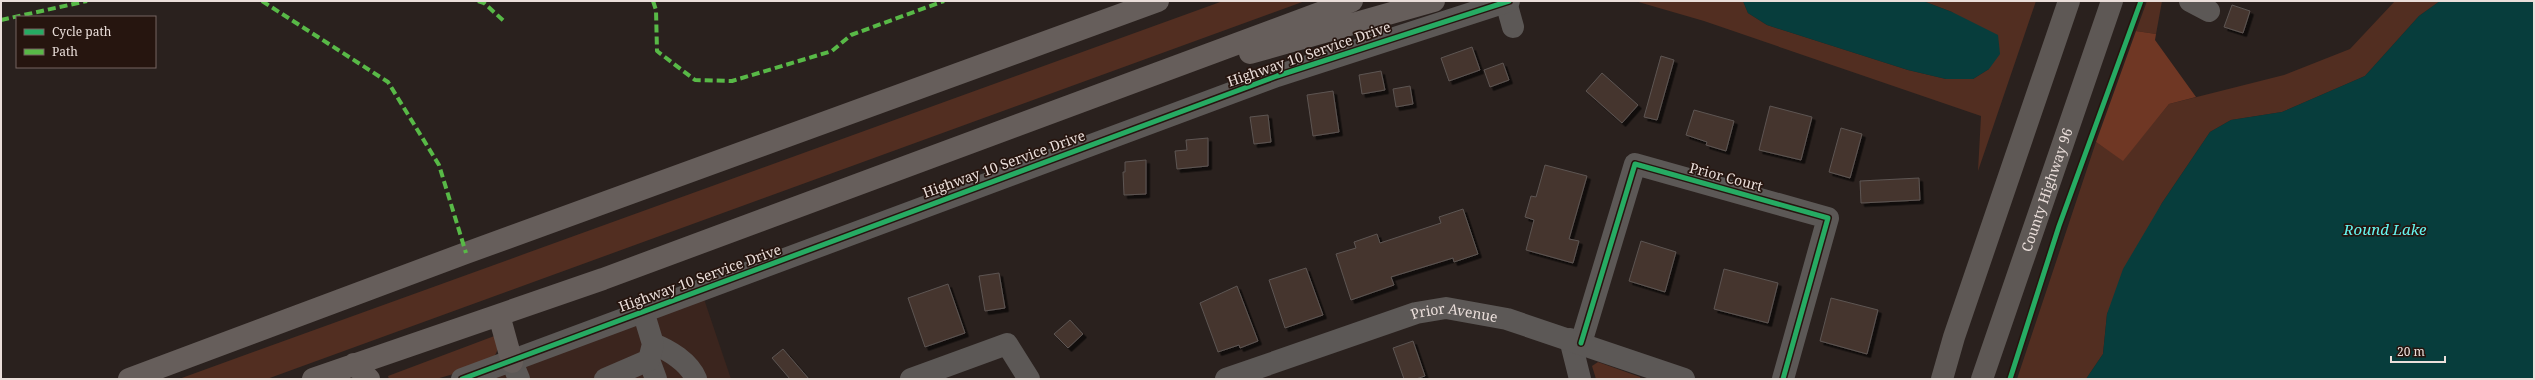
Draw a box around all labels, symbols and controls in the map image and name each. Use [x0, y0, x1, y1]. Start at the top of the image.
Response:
legend [16, 16, 156, 68]
street label: Highway 10 Service Drive [1225, 17, 1393, 90]
text: Cycle path [52, 23, 112, 40]
text: Path [52, 43, 78, 60]
street label: Highway 10 Service Drive [920, 125, 1088, 202]
street label: County Highway 96 [2016, 125, 2077, 254]
street label: Prior Court [1687, 158, 1765, 195]
water label: Round Lake [2343, 219, 2427, 239]
street label: Highway 10 Service Drive [616, 239, 784, 316]
street label: Prior Avenue [1408, 298, 1499, 326]
scale bar [2391, 338, 2445, 364]
text: 20 m [2397, 343, 2425, 360]

